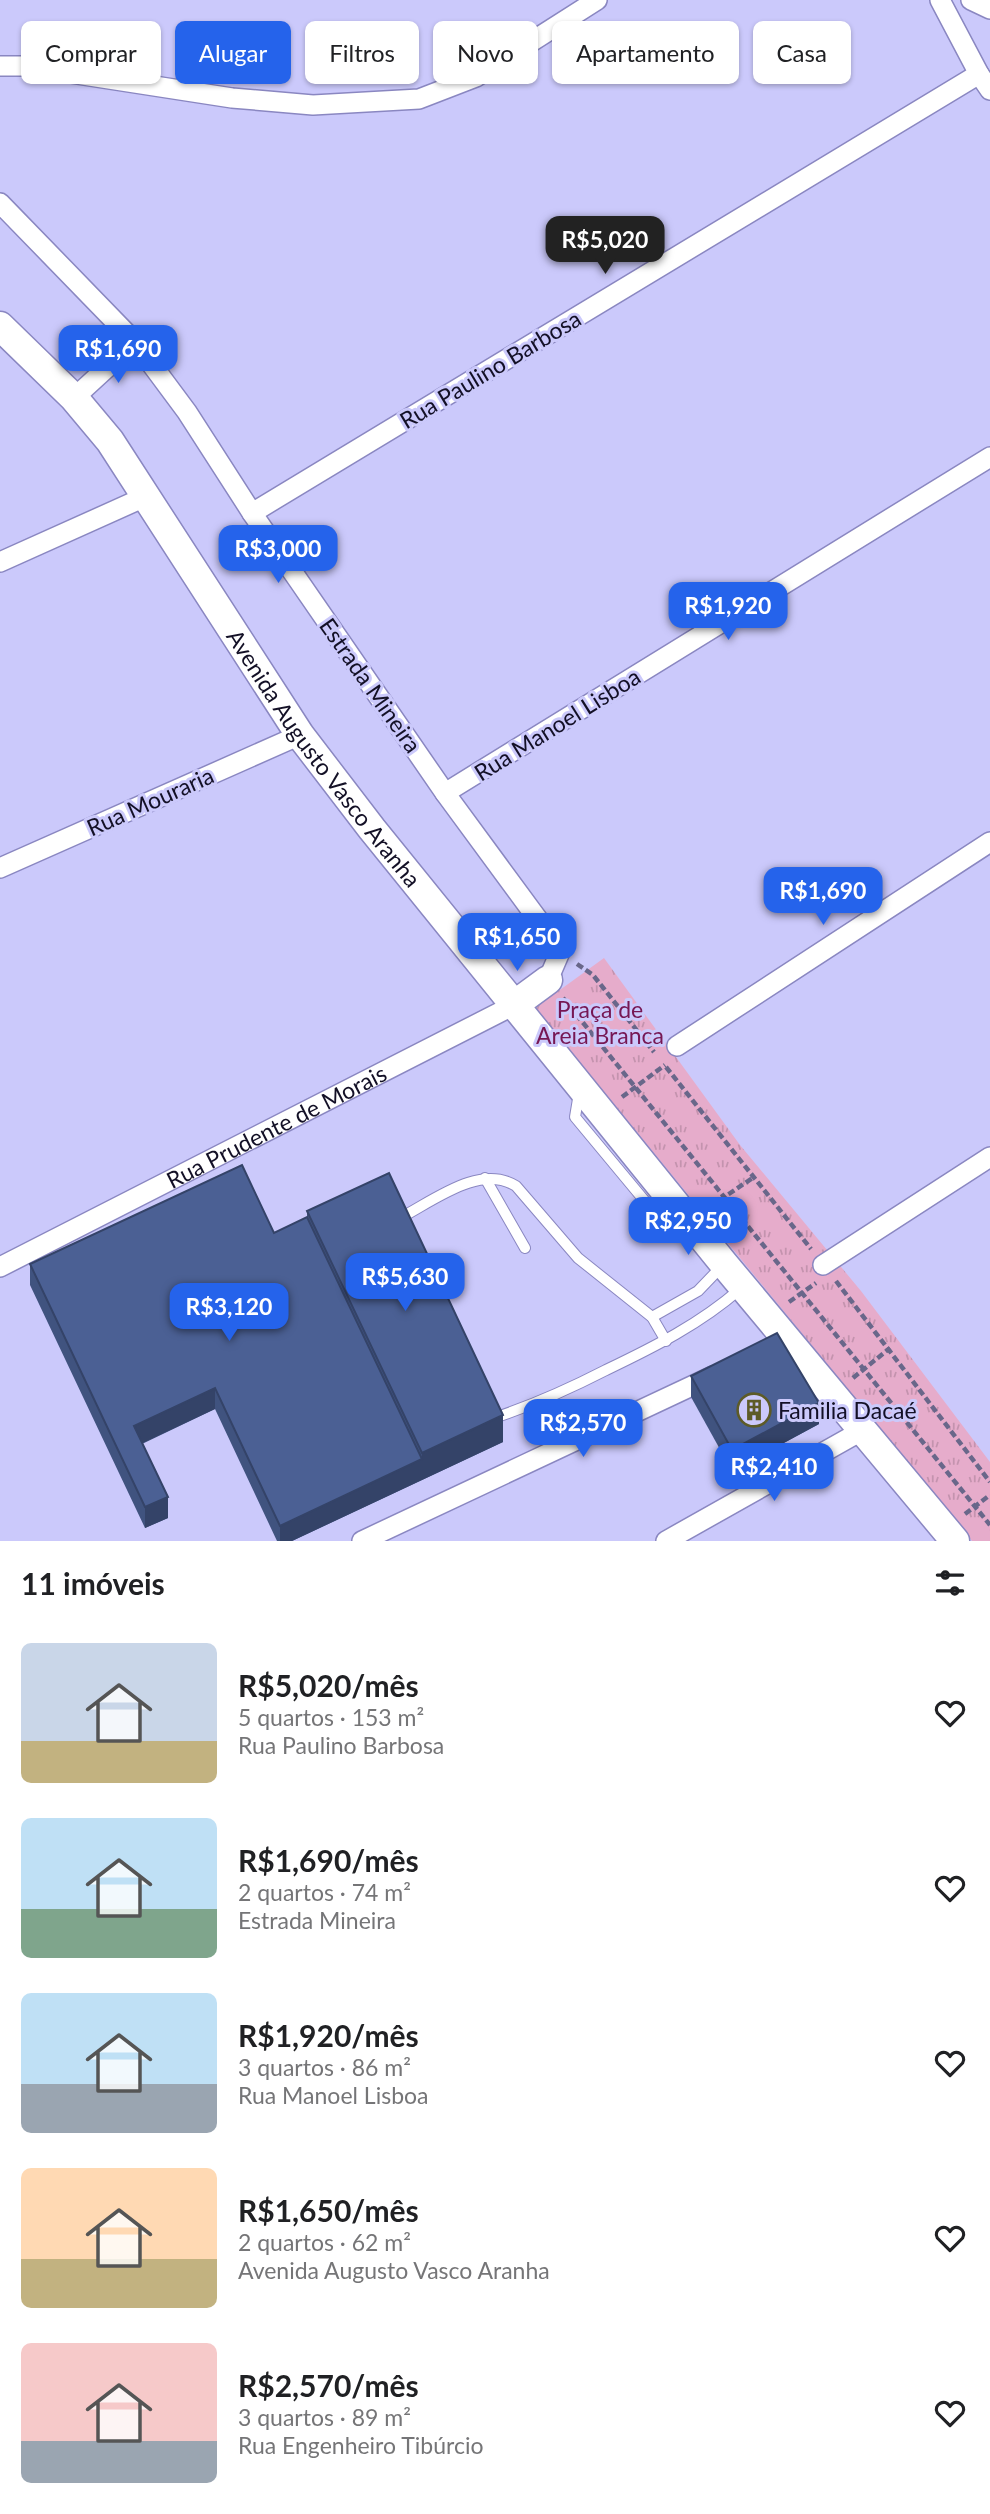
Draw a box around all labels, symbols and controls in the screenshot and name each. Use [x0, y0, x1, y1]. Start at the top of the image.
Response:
chip: Comprar [21, 21, 161, 84]
chip: Alugar [175, 21, 291, 84]
chip: Filtros [305, 21, 419, 84]
chip: Novo [433, 21, 538, 84]
chip: Apartamento [552, 21, 739, 84]
chip: Casa [753, 21, 851, 84]
pin: R$5,020 [540, 216, 670, 276]
text: R$5,020 [562, 225, 648, 253]
street label: Rua Paulino Barbosa [394, 304, 586, 434]
pin: R$1,690 [53, 326, 183, 385]
text: R$1,690 [75, 334, 161, 362]
pin: R$3,000 [213, 526, 343, 585]
text: R$3,000 [235, 534, 321, 562]
pin: R$1,920 [663, 582, 793, 642]
text: R$1,920 [685, 591, 771, 619]
street label: Estrada Mineira [314, 612, 428, 758]
street label: Avenida Augusto Vasco Aranha [221, 624, 427, 892]
street label: Rua Manoel Lisboa [469, 662, 645, 786]
street label: Rua Mouraria [82, 761, 218, 841]
pin: R$1,690 [758, 867, 888, 927]
text: R$1,690 [780, 876, 866, 904]
pin: R$1,650 [452, 914, 582, 973]
text: R$1,650 [474, 922, 560, 950]
park label: Praça de Areia Branca [536, 995, 664, 1049]
street label: Rua Prudente de Morais [162, 1059, 391, 1194]
pin: R$2,950 [623, 1198, 753, 1257]
text: R$2,950 [645, 1206, 731, 1234]
pin: R$5,630 [340, 1254, 470, 1313]
text: R$5,630 [362, 1262, 448, 1290]
pin: R$3,120 [164, 1284, 294, 1343]
text: R$3,120 [186, 1292, 272, 1320]
building icon: Familia Dacaé [735, 1391, 773, 1429]
place label: Familia Dacaé [778, 1396, 917, 1424]
pin: R$2,570 [518, 1400, 648, 1459]
text: R$2,570 [540, 1408, 626, 1436]
pin: R$2,410 [709, 1444, 839, 1503]
text: R$2,410 [731, 1452, 817, 1480]
icon: filters [931, 1564, 969, 1602]
text: 11 imóveis [21, 1565, 165, 1601]
text: R$5,020/mês [238, 1667, 419, 1703]
icon: home [77, 1671, 161, 1755]
icon: heart [931, 1694, 969, 1732]
text: 5 quartos · 153 m² [238, 1703, 424, 1731]
text: Rua Paulino Barbosa [238, 1731, 444, 1759]
text: R$1,690/mês [238, 1842, 419, 1878]
icon: home [77, 1846, 161, 1930]
icon: heart [931, 1869, 969, 1907]
text: 2 quartos · 74 m² [238, 1878, 411, 1906]
text: Estrada Mineira [238, 1906, 396, 1934]
text: R$1,920/mês [238, 2017, 419, 2053]
icon: home [77, 2021, 161, 2105]
icon: heart [931, 2044, 969, 2082]
text: 3 quartos · 86 m² [238, 2053, 411, 2081]
text: Rua Manoel Lisboa [238, 2081, 429, 2109]
text: R$1,650/mês [238, 2192, 419, 2228]
icon: home [77, 2196, 161, 2280]
icon: heart [931, 2219, 969, 2257]
text: 2 quartos · 62 m² [238, 2228, 411, 2256]
text: Avenida Augusto Vasco Aranha [238, 2256, 550, 2284]
text: R$2,570/mês [238, 2367, 419, 2403]
icon: home [77, 2371, 161, 2455]
icon: heart [931, 2394, 969, 2432]
text: 3 quartos · 89 m² [238, 2403, 411, 2431]
text: Rua Engenheiro Tibúrcio [238, 2431, 483, 2459]

